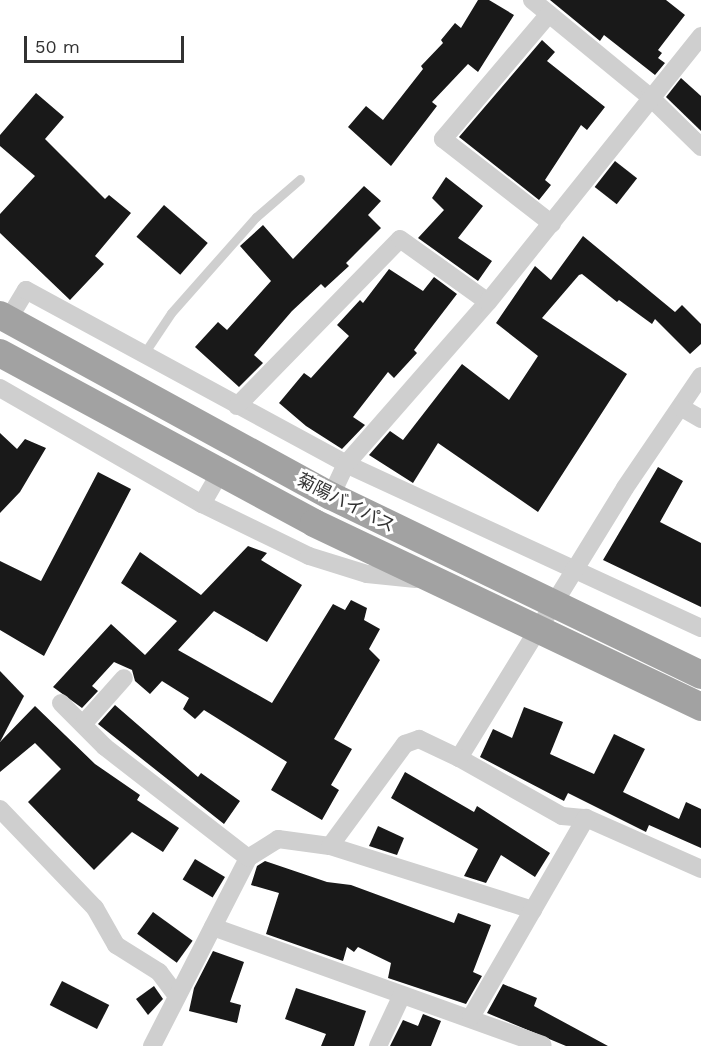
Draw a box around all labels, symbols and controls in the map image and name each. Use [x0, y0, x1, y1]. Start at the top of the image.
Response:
scale bar [27, 24, 188, 62]
text: 50 m [35, 36, 80, 57]
street label: 菊陽バイパス [293, 469, 399, 537]

